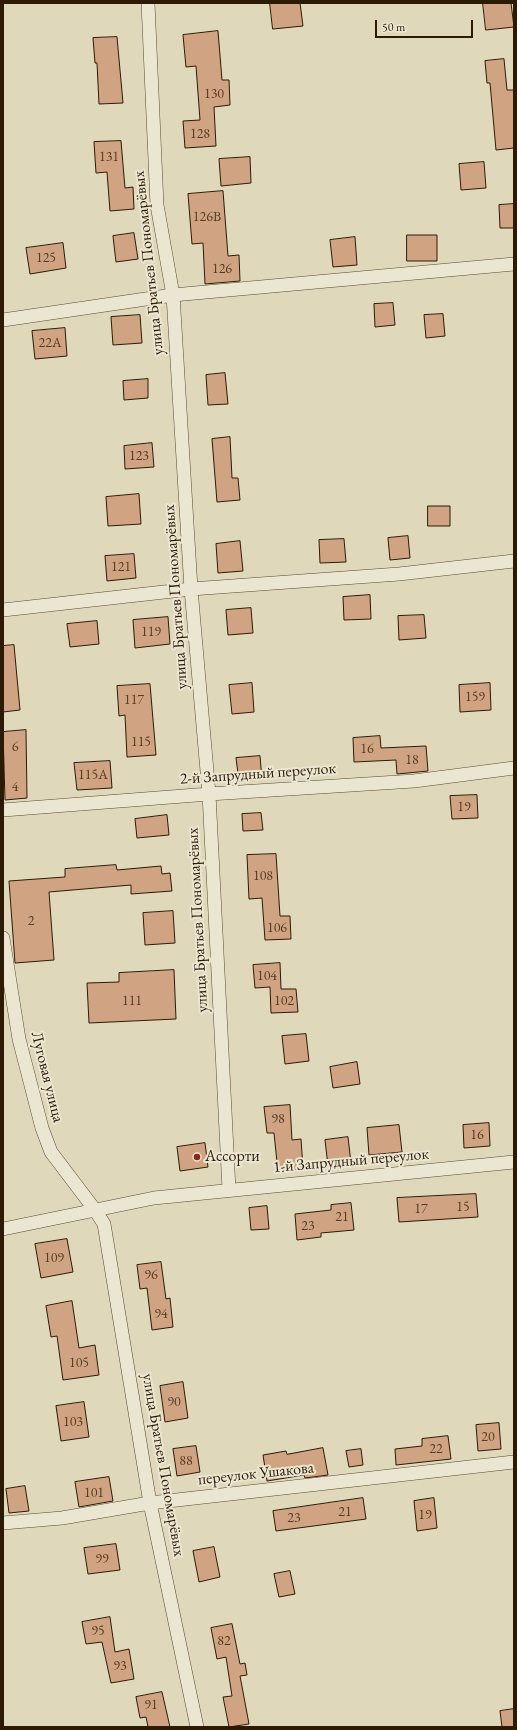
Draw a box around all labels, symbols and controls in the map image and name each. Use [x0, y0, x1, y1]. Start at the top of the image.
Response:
scale bar [377, 12, 475, 38]
text: 50 m [382, 19, 405, 35]
house number: 130 [204, 86, 224, 102]
house number: 128 [190, 126, 210, 142]
house number: 131 [99, 149, 119, 165]
street label: улица Братьев Пономарёвых [130, 170, 168, 356]
house number: 126В [193, 209, 221, 225]
house number: 125 [36, 250, 56, 266]
house number: 126 [212, 261, 232, 277]
house number: 22А [38, 335, 62, 351]
house number: 123 [129, 448, 149, 464]
street label: улица Братьев Пономарёвых [160, 504, 192, 690]
house number: 121 [111, 559, 131, 575]
house number: 119 [141, 624, 161, 640]
house number: 159 [465, 689, 485, 705]
house number: 117 [124, 692, 144, 708]
house number: 115 [131, 734, 151, 750]
house number: 6 [12, 739, 18, 755]
house number: 16 [360, 741, 374, 757]
house number: 18 [405, 752, 419, 768]
street label: 2-й Запрудный переулок [179, 759, 337, 789]
house number: 115А [78, 767, 108, 783]
house number: 4 [12, 779, 18, 795]
house number: 19 [457, 799, 471, 815]
street label: улица Братьев Пономарёвых [184, 827, 212, 1013]
house number: 108 [253, 868, 273, 884]
house number: 2 [28, 913, 34, 929]
house number: 106 [267, 920, 287, 936]
house number: 104 [257, 968, 277, 984]
house number: 111 [122, 993, 142, 1009]
house number: 102 [274, 993, 294, 1009]
street label: Луговая улица [26, 1030, 68, 1124]
house number: 98 [271, 1111, 285, 1127]
house number: 16 [470, 1127, 484, 1143]
street label: 1-й Запрудный переулок [272, 1145, 430, 1177]
place label: Ассорти [205, 1147, 260, 1167]
marker: Ассорти [192, 1152, 202, 1162]
house number: 15 [456, 1199, 470, 1215]
house number: 17 [414, 1201, 428, 1217]
house number: 21 [335, 1209, 349, 1225]
house number: 23 [301, 1218, 315, 1234]
house number: 109 [44, 1250, 64, 1266]
house number: 96 [144, 1267, 158, 1283]
house number: 94 [154, 1306, 168, 1322]
house number: 105 [69, 1355, 89, 1371]
street label: улица Братьев Пономарёвых [137, 1372, 189, 1558]
house number: 90 [167, 1394, 181, 1410]
house number: 103 [63, 1414, 83, 1430]
house number: 20 [481, 1429, 495, 1445]
house number: 22 [429, 1441, 443, 1457]
house number: 88 [179, 1453, 193, 1469]
street label: переулок Ушакова [197, 1458, 315, 1490]
house number: 101 [84, 1485, 104, 1501]
house number: 21 [338, 1504, 352, 1520]
house number: 19 [418, 1507, 432, 1523]
house number: 23 [287, 1510, 301, 1526]
house number: 99 [95, 1551, 109, 1567]
house number: 95 [91, 1623, 105, 1639]
house number: 82 [217, 1633, 231, 1649]
house number: 93 [113, 1658, 127, 1674]
house number: 91 [144, 1697, 158, 1713]

